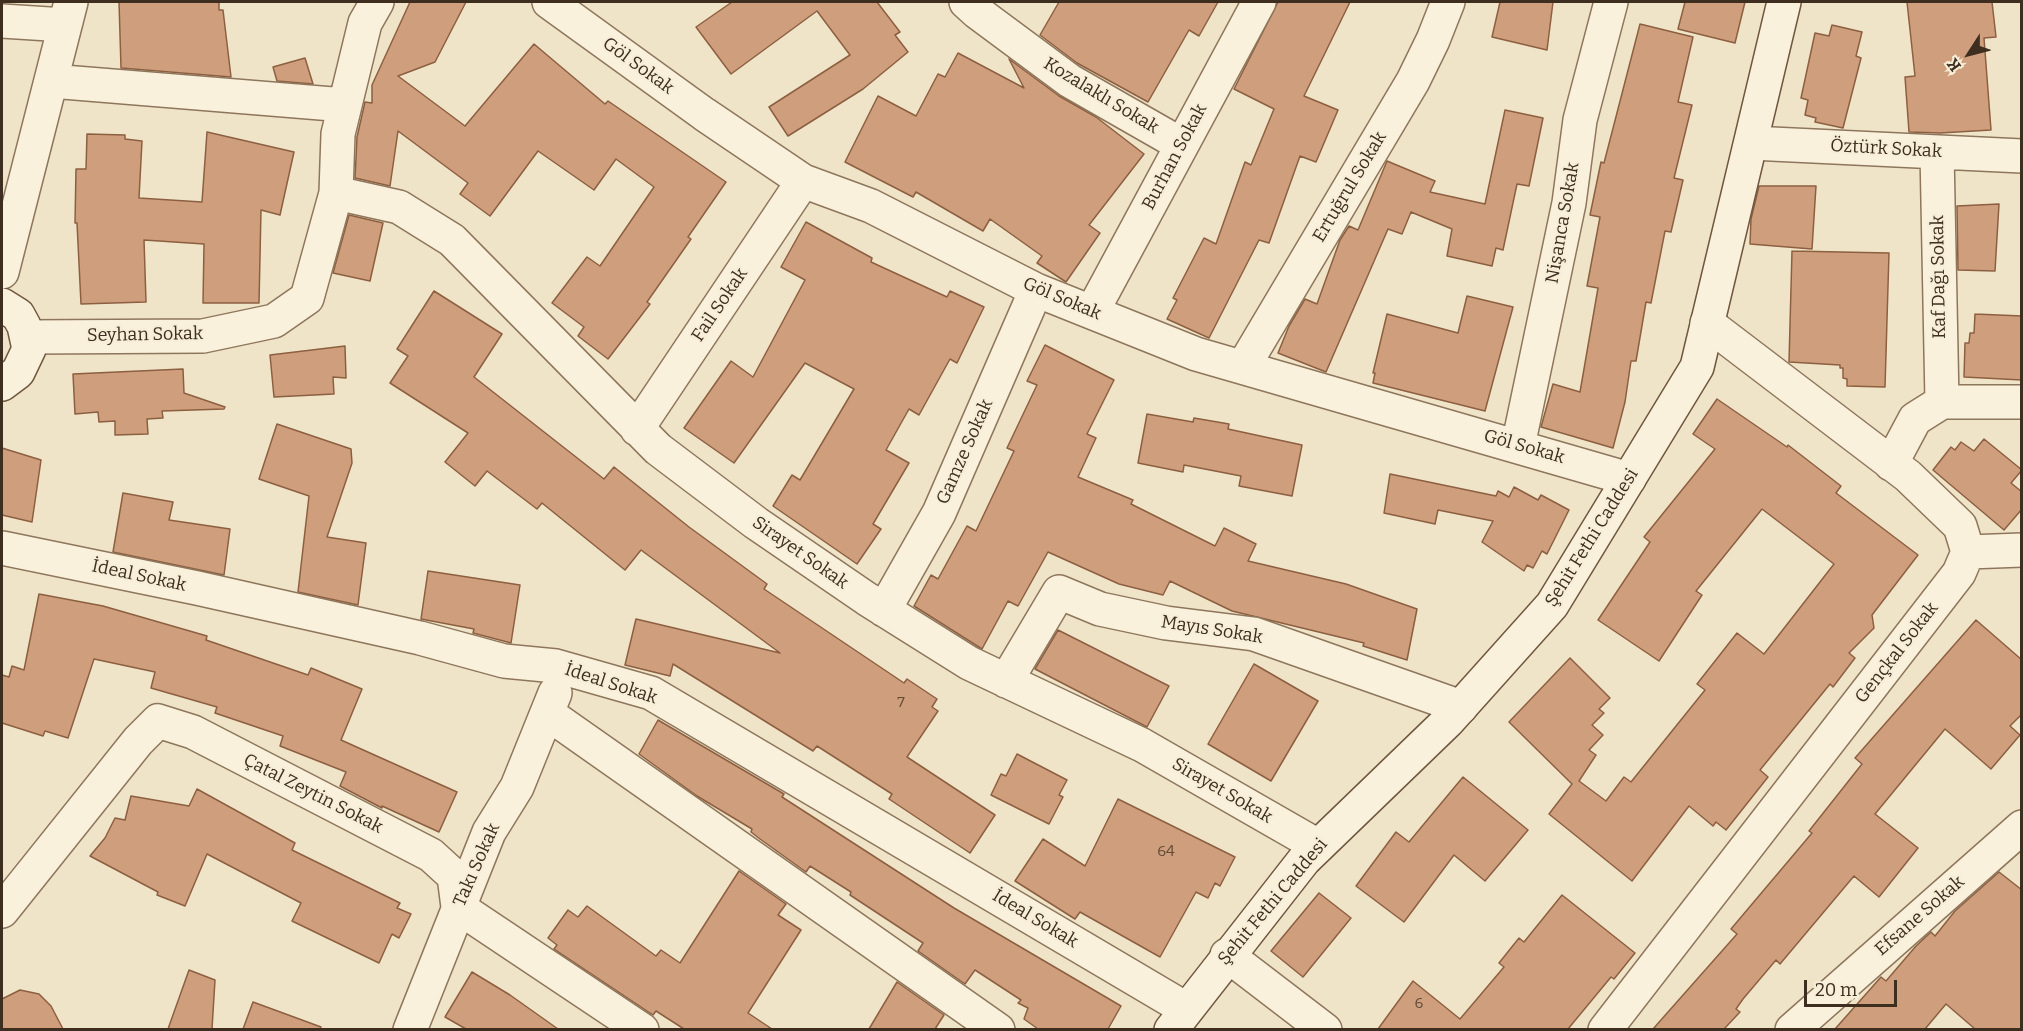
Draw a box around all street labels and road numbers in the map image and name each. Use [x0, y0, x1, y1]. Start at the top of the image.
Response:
street label: Göl Sokak [598, 33, 678, 99]
street label: Kozalaklı Sokak [1040, 53, 1162, 139]
street label: Burhan Sokak [1138, 100, 1212, 214]
street label: Ertuğrul Sokak [1309, 128, 1391, 246]
street label: Öztürk Sokak [1830, 135, 1942, 163]
street label: Nişanca Sokak [1542, 161, 1584, 285]
street label: Kaf Dağı Sokak [1927, 215, 1951, 339]
street label: Fail Sokak [687, 264, 753, 346]
street label: Göl Sokak [1020, 273, 1104, 325]
street label: Seyhan Sokak [87, 323, 203, 347]
street label: Gamze Sokak [932, 396, 998, 508]
street label: Göl Sokak [1481, 425, 1567, 469]
street label: Şehit Fethi Caddesi [1541, 465, 1643, 611]
street label: Sirayet Sokak [748, 512, 852, 594]
street label: İdeal Sokak [90, 555, 188, 597]
street label: Gençkal Sokak [1851, 598, 1943, 708]
street label: Mayıs Sokak [1160, 611, 1264, 649]
street label: İdeal Sokak [562, 659, 660, 709]
street label: Çatal Zeytin Sokak [240, 749, 386, 839]
street label: Sirayet Sokak [1168, 754, 1276, 828]
street label: Takı Sokak [449, 820, 505, 910]
street label: Şehit Fethi Caddesi [1214, 834, 1332, 970]
street label: Efsane Sokak [1871, 871, 1969, 961]
street label: İdeal Sokak [988, 885, 1082, 953]

